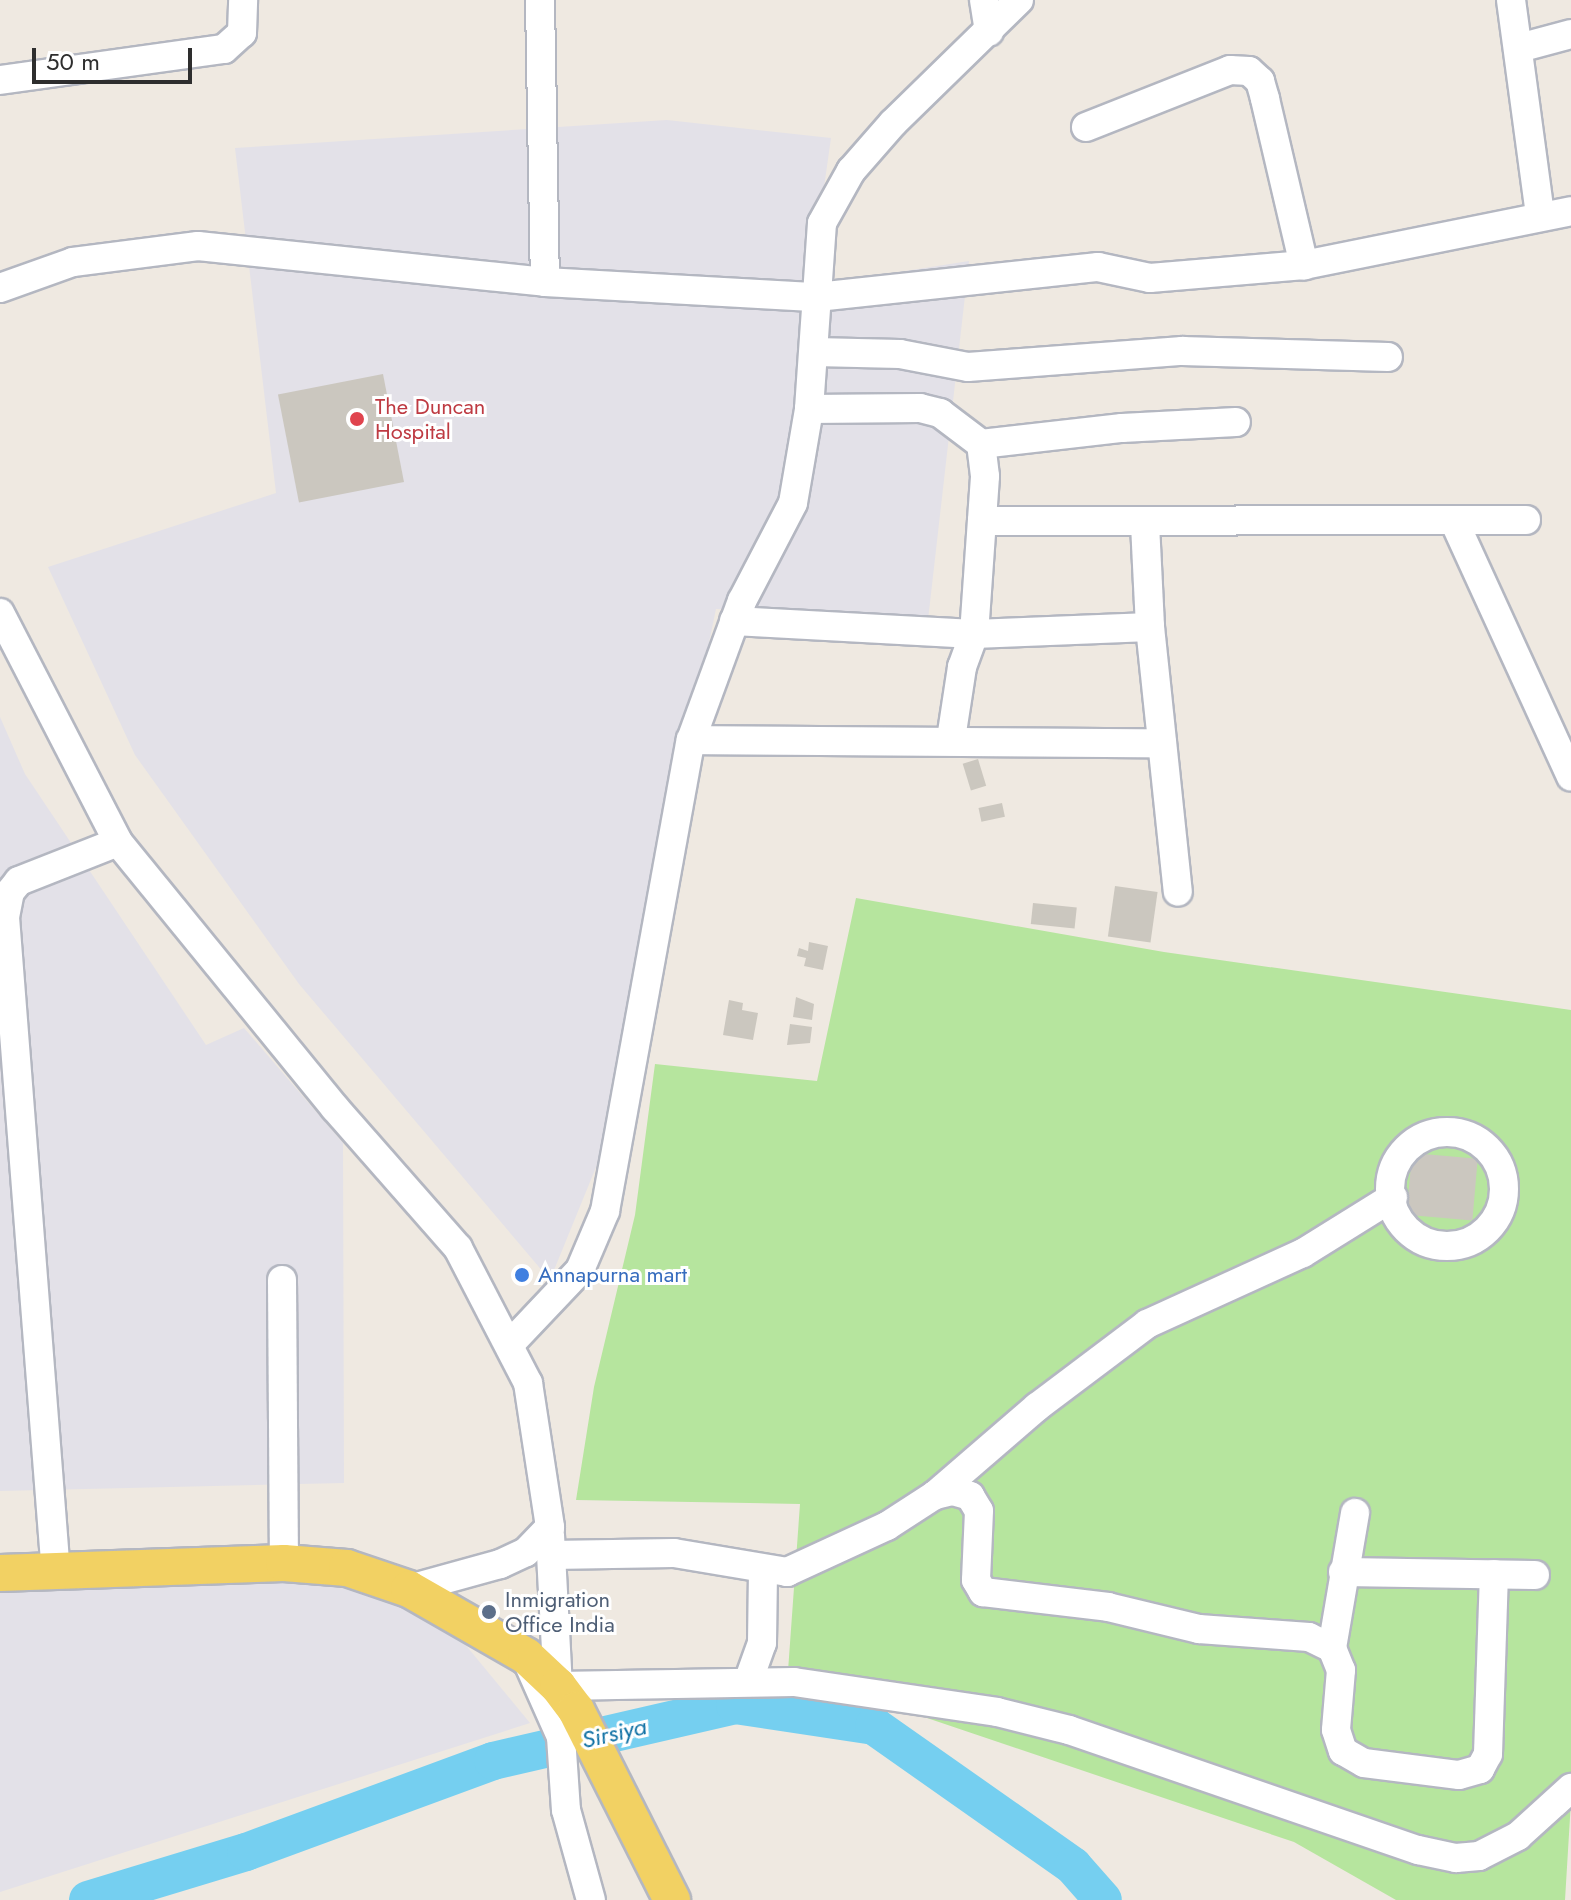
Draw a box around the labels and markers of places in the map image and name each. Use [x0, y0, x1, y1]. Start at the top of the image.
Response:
place label: The Duncan Hospital [375, 393, 485, 444]
marker: The Duncan Hospital [346, 408, 368, 430]
place label: Annapurna mart [538, 1262, 687, 1288]
marker: Annapurna mart [513, 1266, 531, 1284]
place label: Inmigration Office India [505, 1586, 615, 1638]
marker: Inmigration Office India [480, 1603, 498, 1621]

